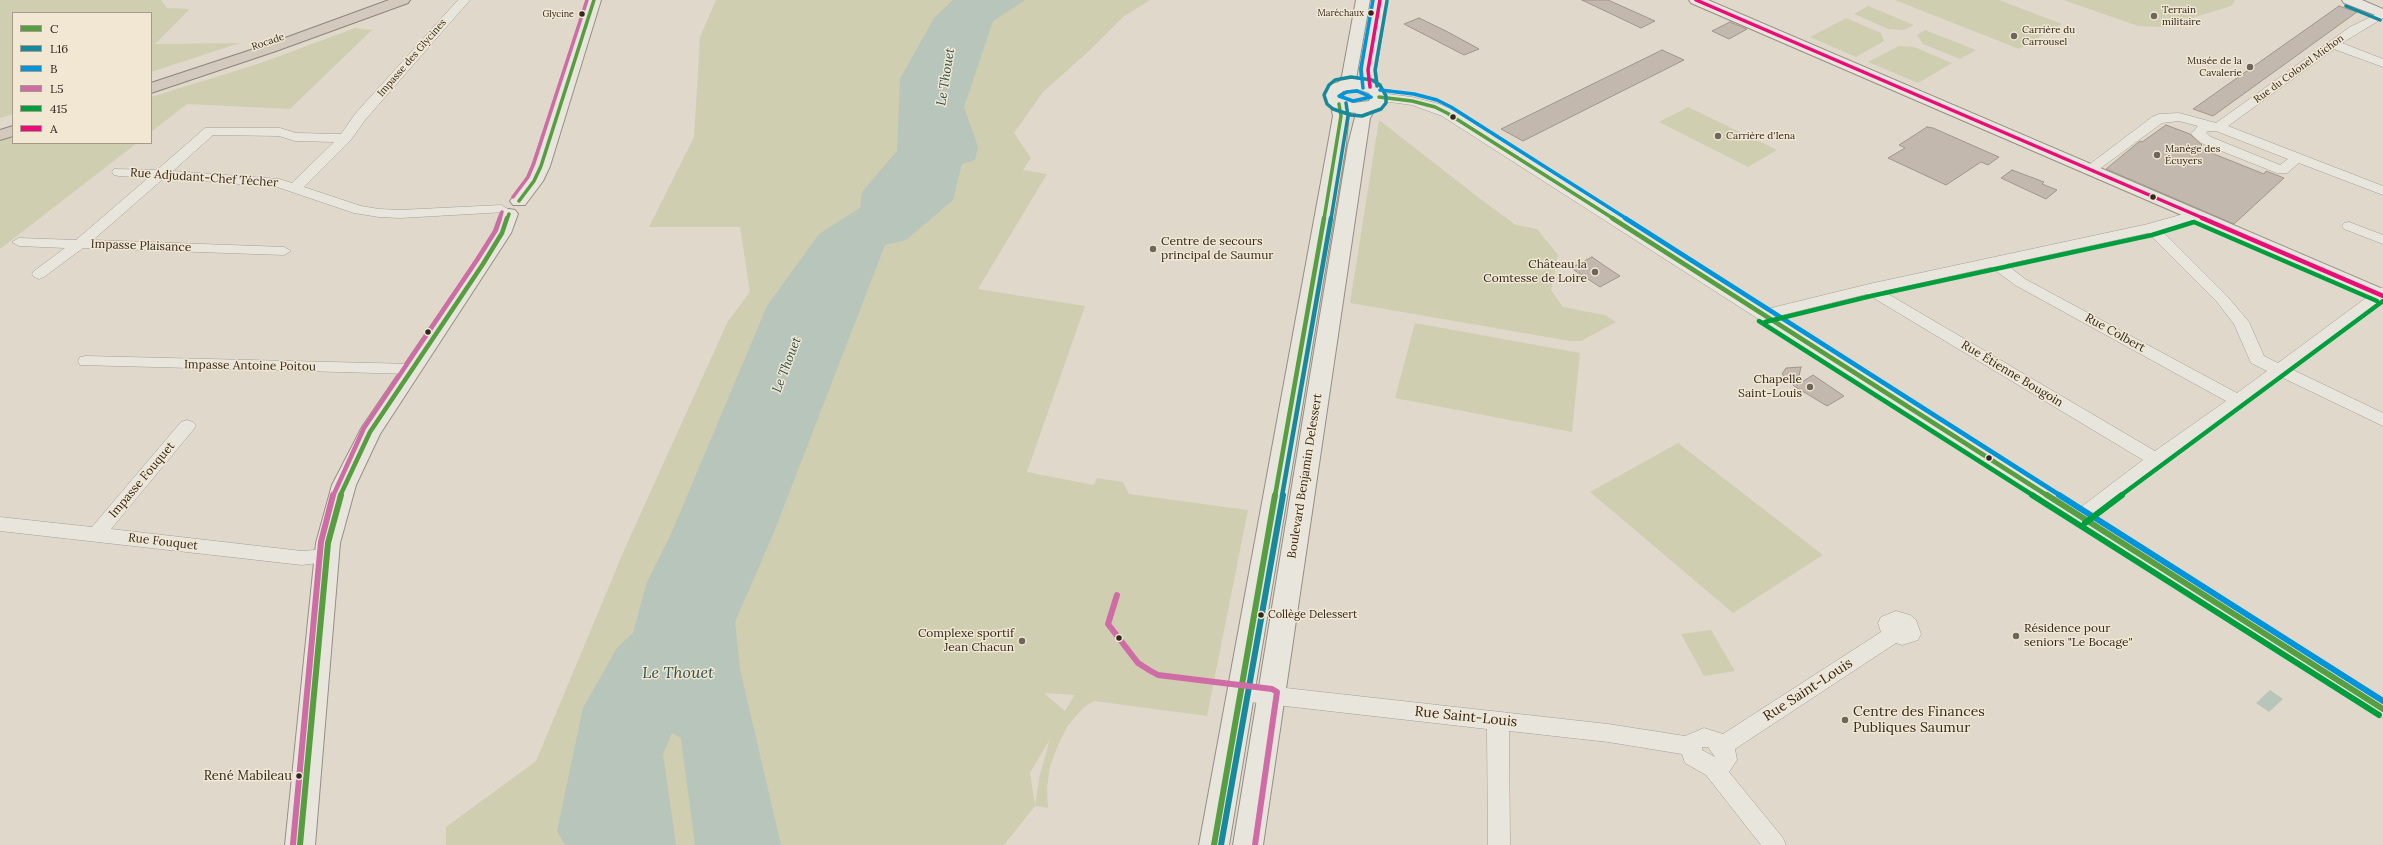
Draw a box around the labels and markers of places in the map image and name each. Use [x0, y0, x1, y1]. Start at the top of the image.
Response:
place label: Terrain militaire [2162, 4, 2201, 28]
place label: Maréchaux [1318, 8, 1364, 18]
marker: Maréchaux [1366, 8, 1376, 18]
place label: Glycine [542, 9, 574, 19]
marker: Glycine [577, 9, 587, 19]
marker: Terrain militaire [2149, 11, 2159, 21]
place label: Carrière du Carrousel [2022, 24, 2075, 48]
marker: Carrière du Carrousel [2009, 31, 2019, 41]
place label: Musée de la Cavalerie [2187, 55, 2242, 78]
marker: Musée de la Cavalerie [2245, 62, 2255, 72]
unlabelled marker [1448, 112, 1458, 122]
place label: Carrière d'Iena [1726, 130, 1795, 142]
marker: Carrière d'Iena [1713, 131, 1723, 141]
place label: Manège des Écuyers [2165, 143, 2220, 166]
marker: Manège des Écuyers [2152, 150, 2162, 160]
unlabelled marker [2148, 192, 2158, 202]
place label: Centre de secours principal de Saumur [1161, 235, 1274, 263]
marker: Centre de secours principal de Saumur [1148, 244, 1158, 254]
place label: Château la Comtesse de Loire [1483, 258, 1587, 286]
marker: Château la Comtesse de Loire [1590, 267, 1600, 277]
unlabelled marker [423, 327, 433, 337]
place label: Chapelle Saint-Louis [1738, 373, 1802, 401]
marker: Chapelle Saint-Louis [1805, 382, 1815, 392]
unlabelled marker [1984, 453, 1994, 463]
place label: Collège Delessert [1268, 608, 1357, 622]
marker: Collège Delessert [1256, 610, 1266, 620]
place label: Résidence pour seniors "Le Bocage" [2024, 622, 2133, 650]
place label: Complexe sportif Jean Chacun [918, 627, 1014, 655]
marker: Résidence pour seniors "Le Bocage" [2011, 631, 2021, 641]
unlabelled marker [1114, 633, 1124, 643]
marker: Complexe sportif Jean Chacun [1017, 636, 1027, 646]
place label: Centre des Finances Publiques Saumur [1853, 704, 1985, 736]
marker: Centre des Finances Publiques Saumur [1840, 715, 1850, 725]
place label: René Mabileau [204, 768, 292, 784]
marker: René Mabileau [294, 771, 304, 781]

